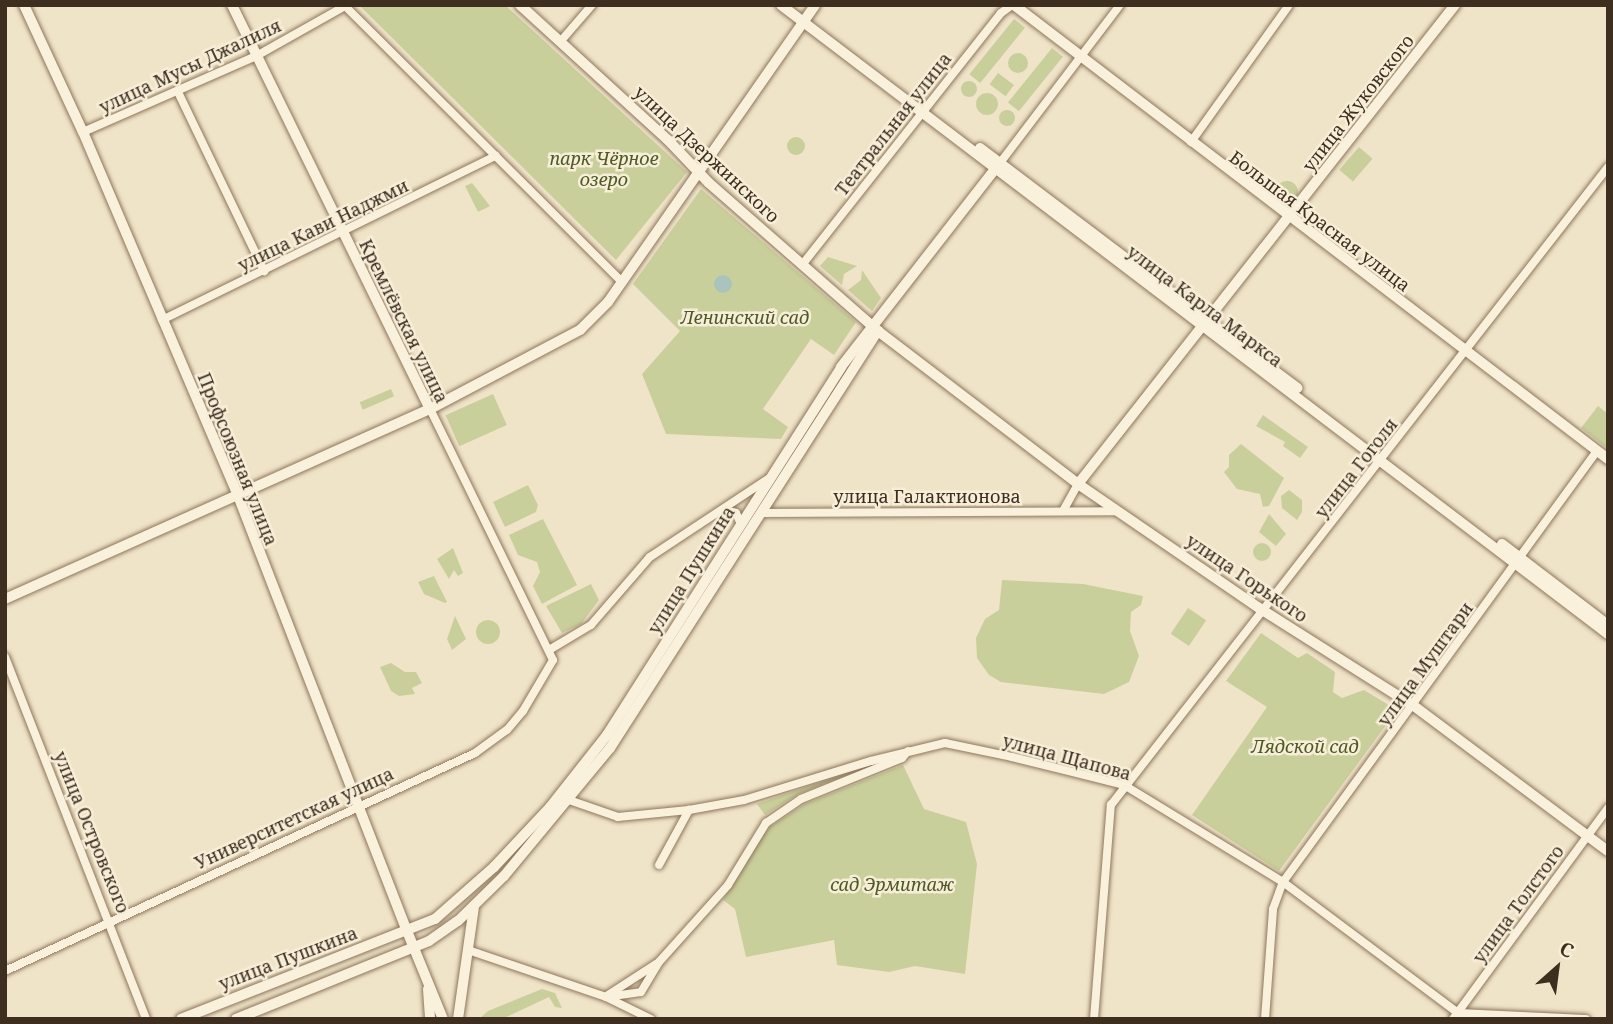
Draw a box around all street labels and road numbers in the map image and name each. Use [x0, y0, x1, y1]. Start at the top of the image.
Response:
street label: улица Мусы Джалиля [95, 14, 285, 118]
street label: улица Жуковского [1298, 30, 1418, 176]
street label: Театральная улица [830, 48, 956, 200]
street label: улица Дзержинского [630, 81, 784, 227]
street label: Большая Красная улица [1225, 146, 1415, 296]
street label: улица Кави Наджми [234, 174, 412, 276]
street label: Кремлёвская улица [355, 236, 453, 406]
street label: улица Карла Маркса [1123, 240, 1287, 372]
street label: Профсоюзная улица [193, 369, 283, 549]
street label: улица Гоголя [1310, 414, 1402, 522]
street label: улица Галактионова [833, 485, 1021, 507]
street label: улица Пушкина [643, 502, 739, 638]
street label: улица Горького [1182, 529, 1312, 627]
street label: улица Муштари [1373, 598, 1477, 730]
street label: улица Щапова [1000, 729, 1134, 785]
street label: улица Островского [50, 748, 134, 916]
street label: Университетская улица [191, 762, 397, 874]
street label: улица Толстого [1468, 841, 1568, 967]
street label: улица Пушкина [216, 922, 360, 994]

